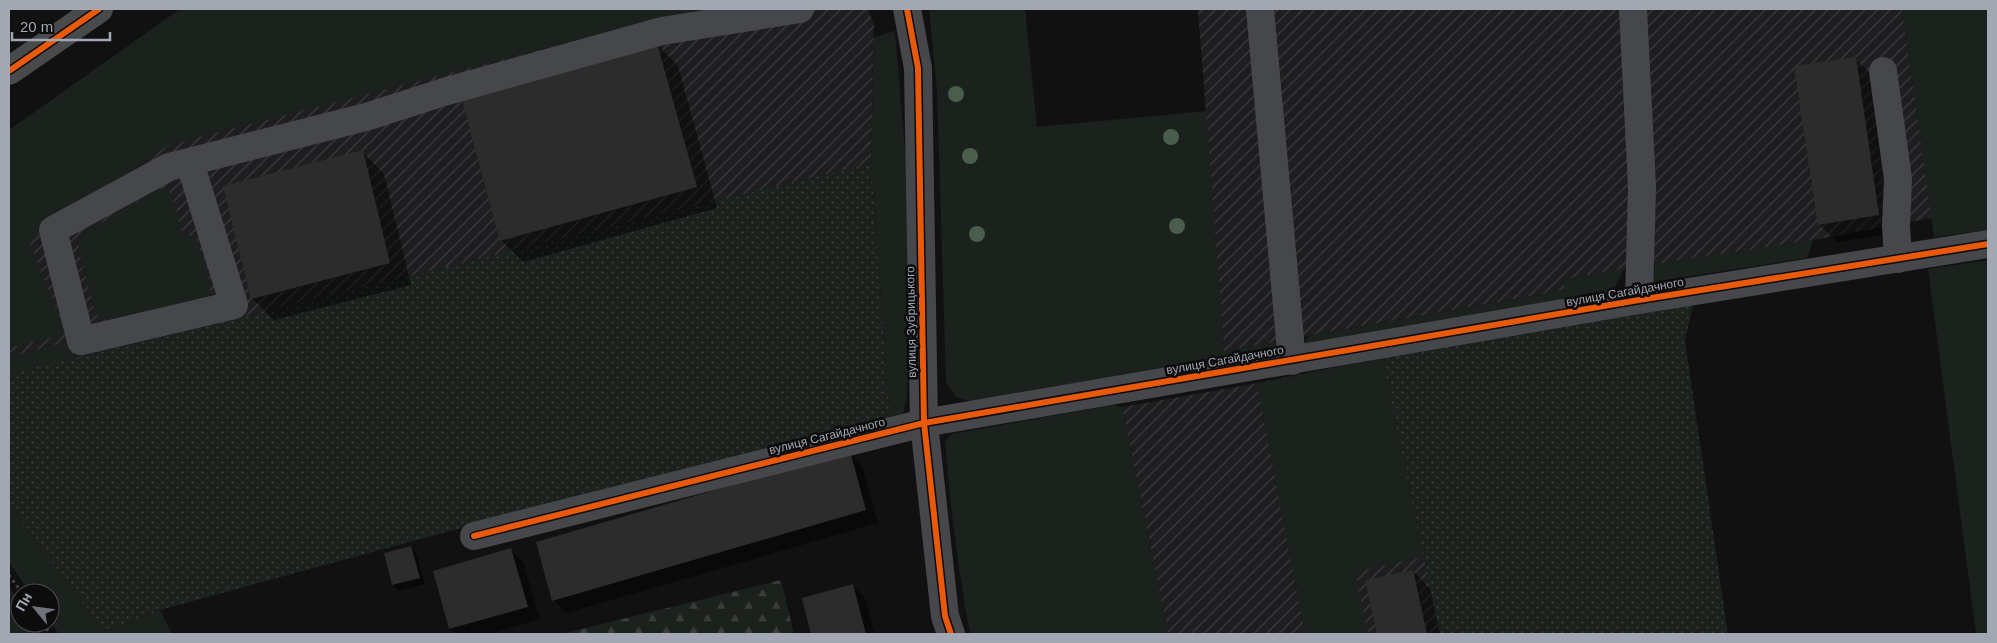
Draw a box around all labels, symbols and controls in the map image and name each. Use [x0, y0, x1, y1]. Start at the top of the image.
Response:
scale bar [12, 10, 110, 42]
text: 20 m [20, 18, 53, 35]
street label: вулиця Зубрицького [903, 266, 919, 378]
street label: вулиця Сагайдачного [1565, 275, 1685, 309]
street label: вулиця Сагайдачного [1165, 343, 1285, 377]
street label: вулиця Сагайдачного [768, 415, 887, 457]
north arrow [10, 583, 60, 633]
text: Пн [12, 590, 35, 614]

